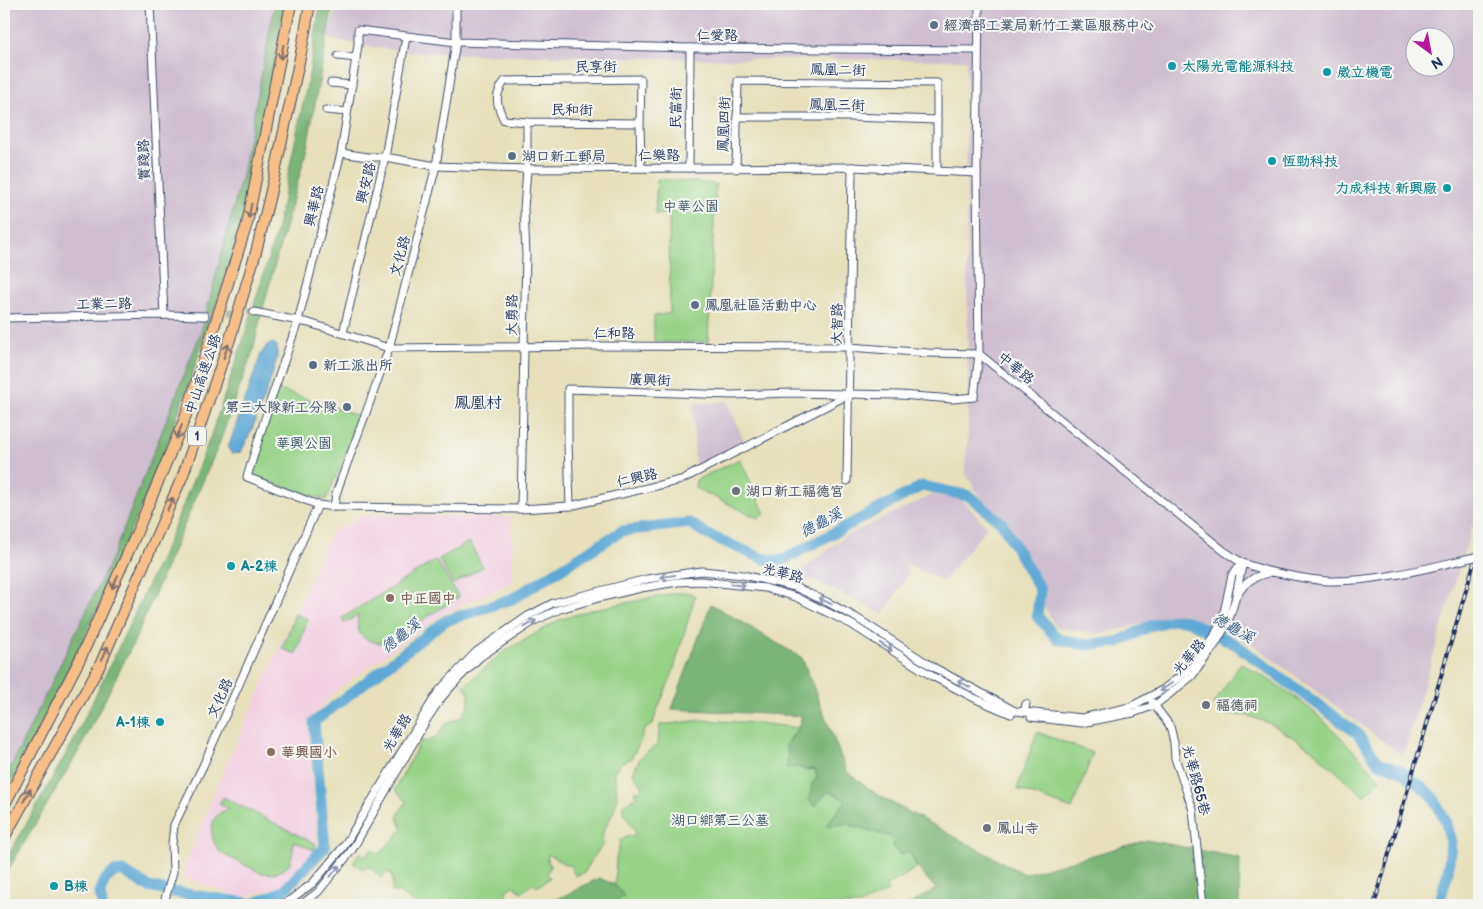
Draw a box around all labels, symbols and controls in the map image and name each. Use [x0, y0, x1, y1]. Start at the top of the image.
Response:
place label: 經濟部工業局新竹工業區服務中心 [944, 17, 1154, 34]
marker: 經濟部工業局新竹工業區服務中心 [928, 19, 940, 31]
street label: 仁愛路 [696, 27, 738, 44]
north arrow [1406, 28, 1456, 78]
one-way arrow [276, 43, 286, 59]
text: N [1428, 53, 1446, 73]
street label: 民享街 [575, 58, 617, 76]
place label: 太陽光電能源科技 [1182, 58, 1294, 75]
marker: 太陽光電能源科技 [1166, 60, 1178, 72]
street label: 鳳凰二街 [810, 61, 866, 79]
place label: 崴立機電 [1337, 64, 1393, 81]
marker: 崴立機電 [1321, 66, 1333, 78]
street label: 民富街 [667, 87, 685, 129]
street label: 鳳凰四街 [715, 96, 733, 152]
street label: 鳳凰三街 [809, 96, 865, 114]
street label: 民和街 [551, 101, 593, 119]
street label: 實踐路 [135, 139, 153, 181]
street label: 仁樂路 [638, 147, 680, 164]
place label: 湖口新工郵局 [522, 148, 606, 165]
marker: 湖口新工郵局 [506, 150, 518, 162]
place label: 恆勁科技 [1282, 153, 1338, 170]
marker: 恆勁科技 [1266, 155, 1278, 167]
street label: 興安路 [353, 161, 379, 205]
place label: 力成科技 新興廠 [1335, 180, 1437, 197]
marker: 力成科技 新興廠 [1441, 182, 1453, 194]
street label: 興華路 [301, 184, 327, 228]
park label: 中華公園 [663, 198, 719, 215]
one-way arrow [244, 202, 254, 218]
street label: 文化路 [386, 234, 414, 278]
street label: 大勇路 [503, 294, 521, 336]
street label: 工業二路 [76, 295, 132, 313]
place label: 鳳凰社區活動中心 [705, 297, 817, 314]
marker: 鳳凰社區活動中心 [689, 299, 701, 311]
street label: 大智路 [828, 303, 846, 345]
street label: 仁和路 [593, 325, 635, 342]
street label: 中山高速公路 [181, 332, 225, 416]
one-way arrow [222, 344, 231, 359]
street label: 中華路 [994, 348, 1038, 388]
place label: 新工派出所 [323, 357, 393, 374]
marker: 新工派出所 [307, 359, 319, 371]
street label: 廣興街 [629, 371, 671, 389]
district label: 鳳凰村 [454, 394, 502, 413]
place label: 第三大隊新工分隊 [225, 399, 337, 416]
marker: 第三大隊新工分隊 [341, 401, 353, 413]
one-way arrow [173, 424, 183, 439]
road number: 1 [188, 426, 206, 446]
park label: 華興公園 [276, 435, 332, 452]
street label: 仁興路 [615, 465, 659, 491]
place label: 湖口新工福德宮 [746, 483, 844, 500]
marker: 湖口新工福德宮 [730, 485, 742, 497]
one-way arrow [166, 497, 176, 512]
water label: 德龜溪 [797, 504, 846, 542]
place label: A-2棟 [240, 558, 278, 575]
street label: 光華路 [761, 559, 805, 587]
marker: A-2棟 [225, 560, 237, 572]
one-way arrow [660, 571, 676, 581]
one-way arrow [110, 574, 119, 589]
one-way arrow [730, 580, 746, 590]
place label: 中正國中 [400, 590, 456, 607]
marker: 中正國中 [384, 592, 396, 604]
one-way arrow [818, 596, 833, 605]
water label: 德龜溪 [1209, 609, 1258, 648]
water label: 德龜溪 [377, 614, 425, 657]
one-way arrow [523, 618, 537, 628]
street label: 光華路 [1169, 635, 1209, 679]
one-way arrow [879, 642, 893, 652]
one-way arrow [102, 645, 111, 660]
street label: 文化路 [204, 675, 236, 721]
one-way arrow [957, 679, 972, 689]
one-way arrow [1159, 682, 1173, 692]
place label: 福德祠 [1216, 697, 1258, 714]
marker: 福德祠 [1200, 699, 1212, 711]
street label: 光華路 [379, 711, 415, 755]
place label: A-1棟 [115, 714, 151, 731]
marker: A-1棟 [154, 716, 166, 728]
street label: 光華路65巷 [1178, 743, 1214, 818]
place label: 華興國小 [281, 744, 337, 761]
marker: 華興國小 [265, 746, 277, 758]
one-way arrow [23, 788, 33, 803]
park label: 湖口鄉第三公墓 [671, 812, 769, 829]
place label: 鳳山寺 [997, 820, 1039, 837]
marker: 鳳山寺 [981, 822, 993, 834]
one-way arrow [329, 865, 340, 878]
place label: B棟 [64, 878, 89, 895]
marker: B棟 [48, 880, 60, 892]

